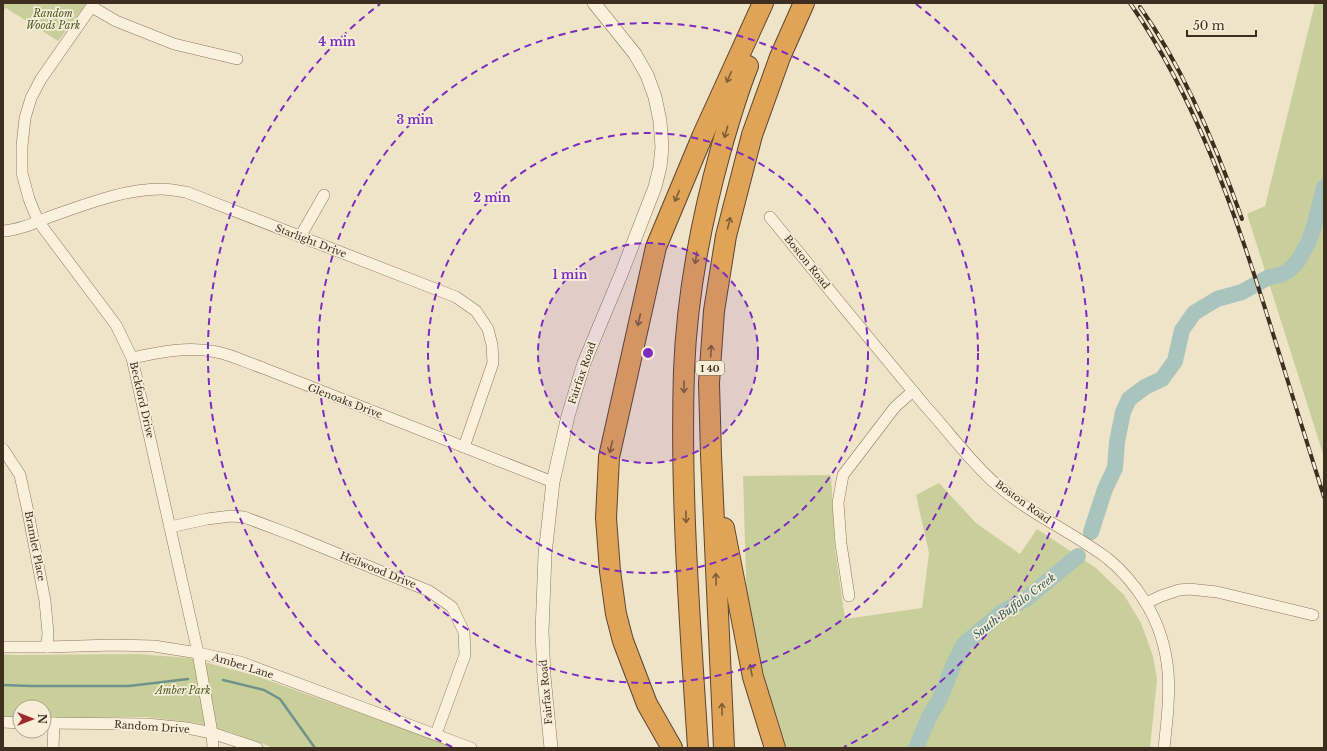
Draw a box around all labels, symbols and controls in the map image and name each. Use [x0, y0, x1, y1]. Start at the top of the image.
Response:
park label: Random Woods Park [26, 7, 80, 32]
scale bar [1187, 12, 1256, 38]
text: 50 m [1193, 18, 1225, 33]
text: 4 min [318, 34, 356, 49]
one-way arrow [725, 70, 732, 82]
text: 3 min [396, 112, 434, 127]
one-way arrow [722, 125, 729, 138]
one-way arrow [673, 189, 680, 201]
text: 2 min [473, 190, 511, 205]
one-way arrow [726, 217, 734, 230]
street label: Starlight Drive [274, 221, 349, 261]
street label: Boston Road [781, 232, 833, 292]
one-way arrow [692, 251, 700, 264]
text: 1 min [553, 267, 588, 282]
one-way arrow [635, 313, 643, 326]
street label: Fairfax Road [565, 340, 599, 406]
one-way arrow [708, 345, 715, 358]
centre of rings [641, 346, 655, 360]
street label: Beckford Drive [127, 360, 157, 440]
road number: I 40 [696, 361, 724, 375]
one-way arrow [680, 380, 688, 393]
street label: Glenoaks Drive [306, 381, 384, 421]
one-way arrow [606, 440, 614, 453]
street label: Boston Road [993, 478, 1053, 527]
street label: Bramlet Place [22, 510, 48, 582]
one-way arrow [682, 510, 690, 523]
street label: Heilwood Drive [338, 549, 418, 591]
water label: South Buffalo Creek [970, 570, 1058, 642]
one-way arrow [713, 573, 720, 586]
street label: Amber Lane [210, 650, 276, 682]
street label: Fairfax Road [537, 659, 555, 725]
one-way arrow [747, 664, 755, 677]
park label: Amber Park [154, 684, 210, 697]
north arrow [12, 699, 52, 739]
one-way arrow [718, 703, 726, 716]
text: N [35, 714, 49, 725]
street label: Random Drive [114, 718, 191, 736]

